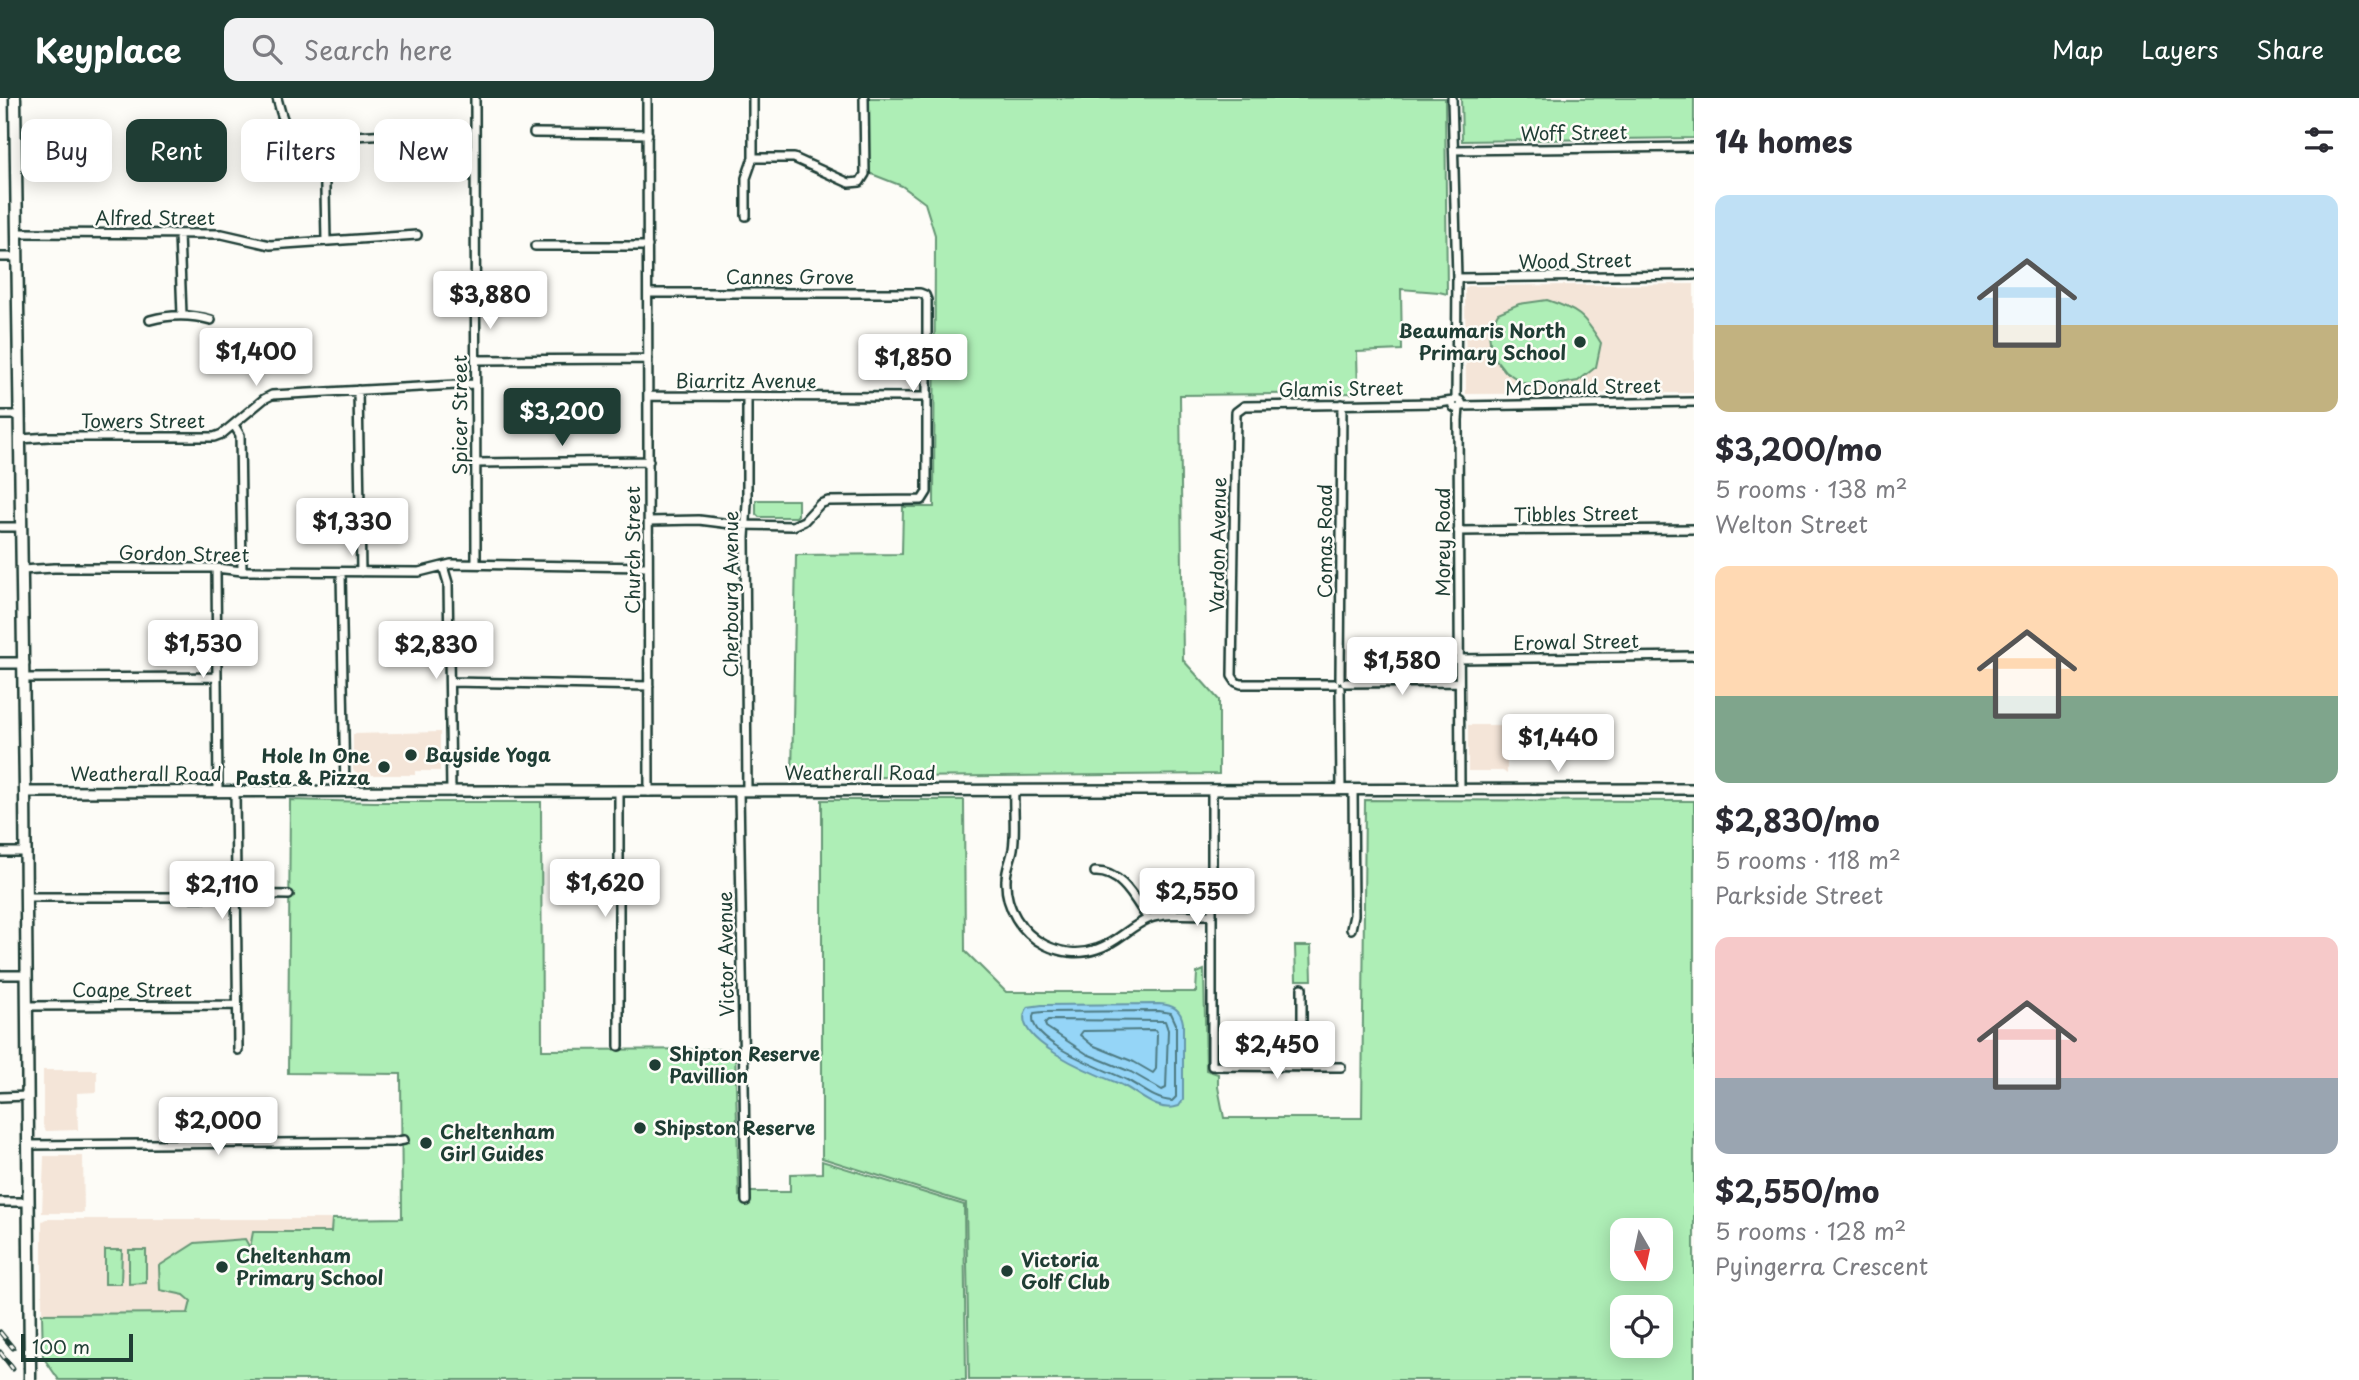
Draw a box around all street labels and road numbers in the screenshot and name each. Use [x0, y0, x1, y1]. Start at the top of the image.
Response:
street label: Woff Street [1520, 117, 1628, 147]
street label: Alfred Street [95, 203, 215, 231]
street label: Wood Street [1518, 245, 1632, 275]
street label: Cannes Grove [726, 262, 854, 290]
street label: Spicer Street [445, 355, 473, 475]
street label: Biarritz Avenue [676, 366, 816, 394]
street label: McDonald Street [1505, 371, 1661, 401]
street label: Glamis Street [1278, 373, 1404, 403]
street label: Towers Street [81, 406, 205, 434]
street label: Vardon Avenue [1202, 477, 1232, 613]
street label: Comas Road [1310, 484, 1338, 598]
street label: Church Street [618, 486, 646, 614]
street label: Morey Road [1428, 487, 1456, 597]
street label: Tibbles Street [1513, 498, 1639, 528]
street label: Cherbourg Avenue [716, 511, 744, 677]
street label: Gordon Street [118, 538, 250, 568]
street label: Erowal Street [1513, 626, 1639, 656]
street label: Weatherall Road [784, 758, 936, 786]
street label: Weatherall Road [70, 759, 222, 787]
street label: Victor Avenue [710, 891, 740, 1017]
street label: Coape Street [72, 975, 192, 1003]

